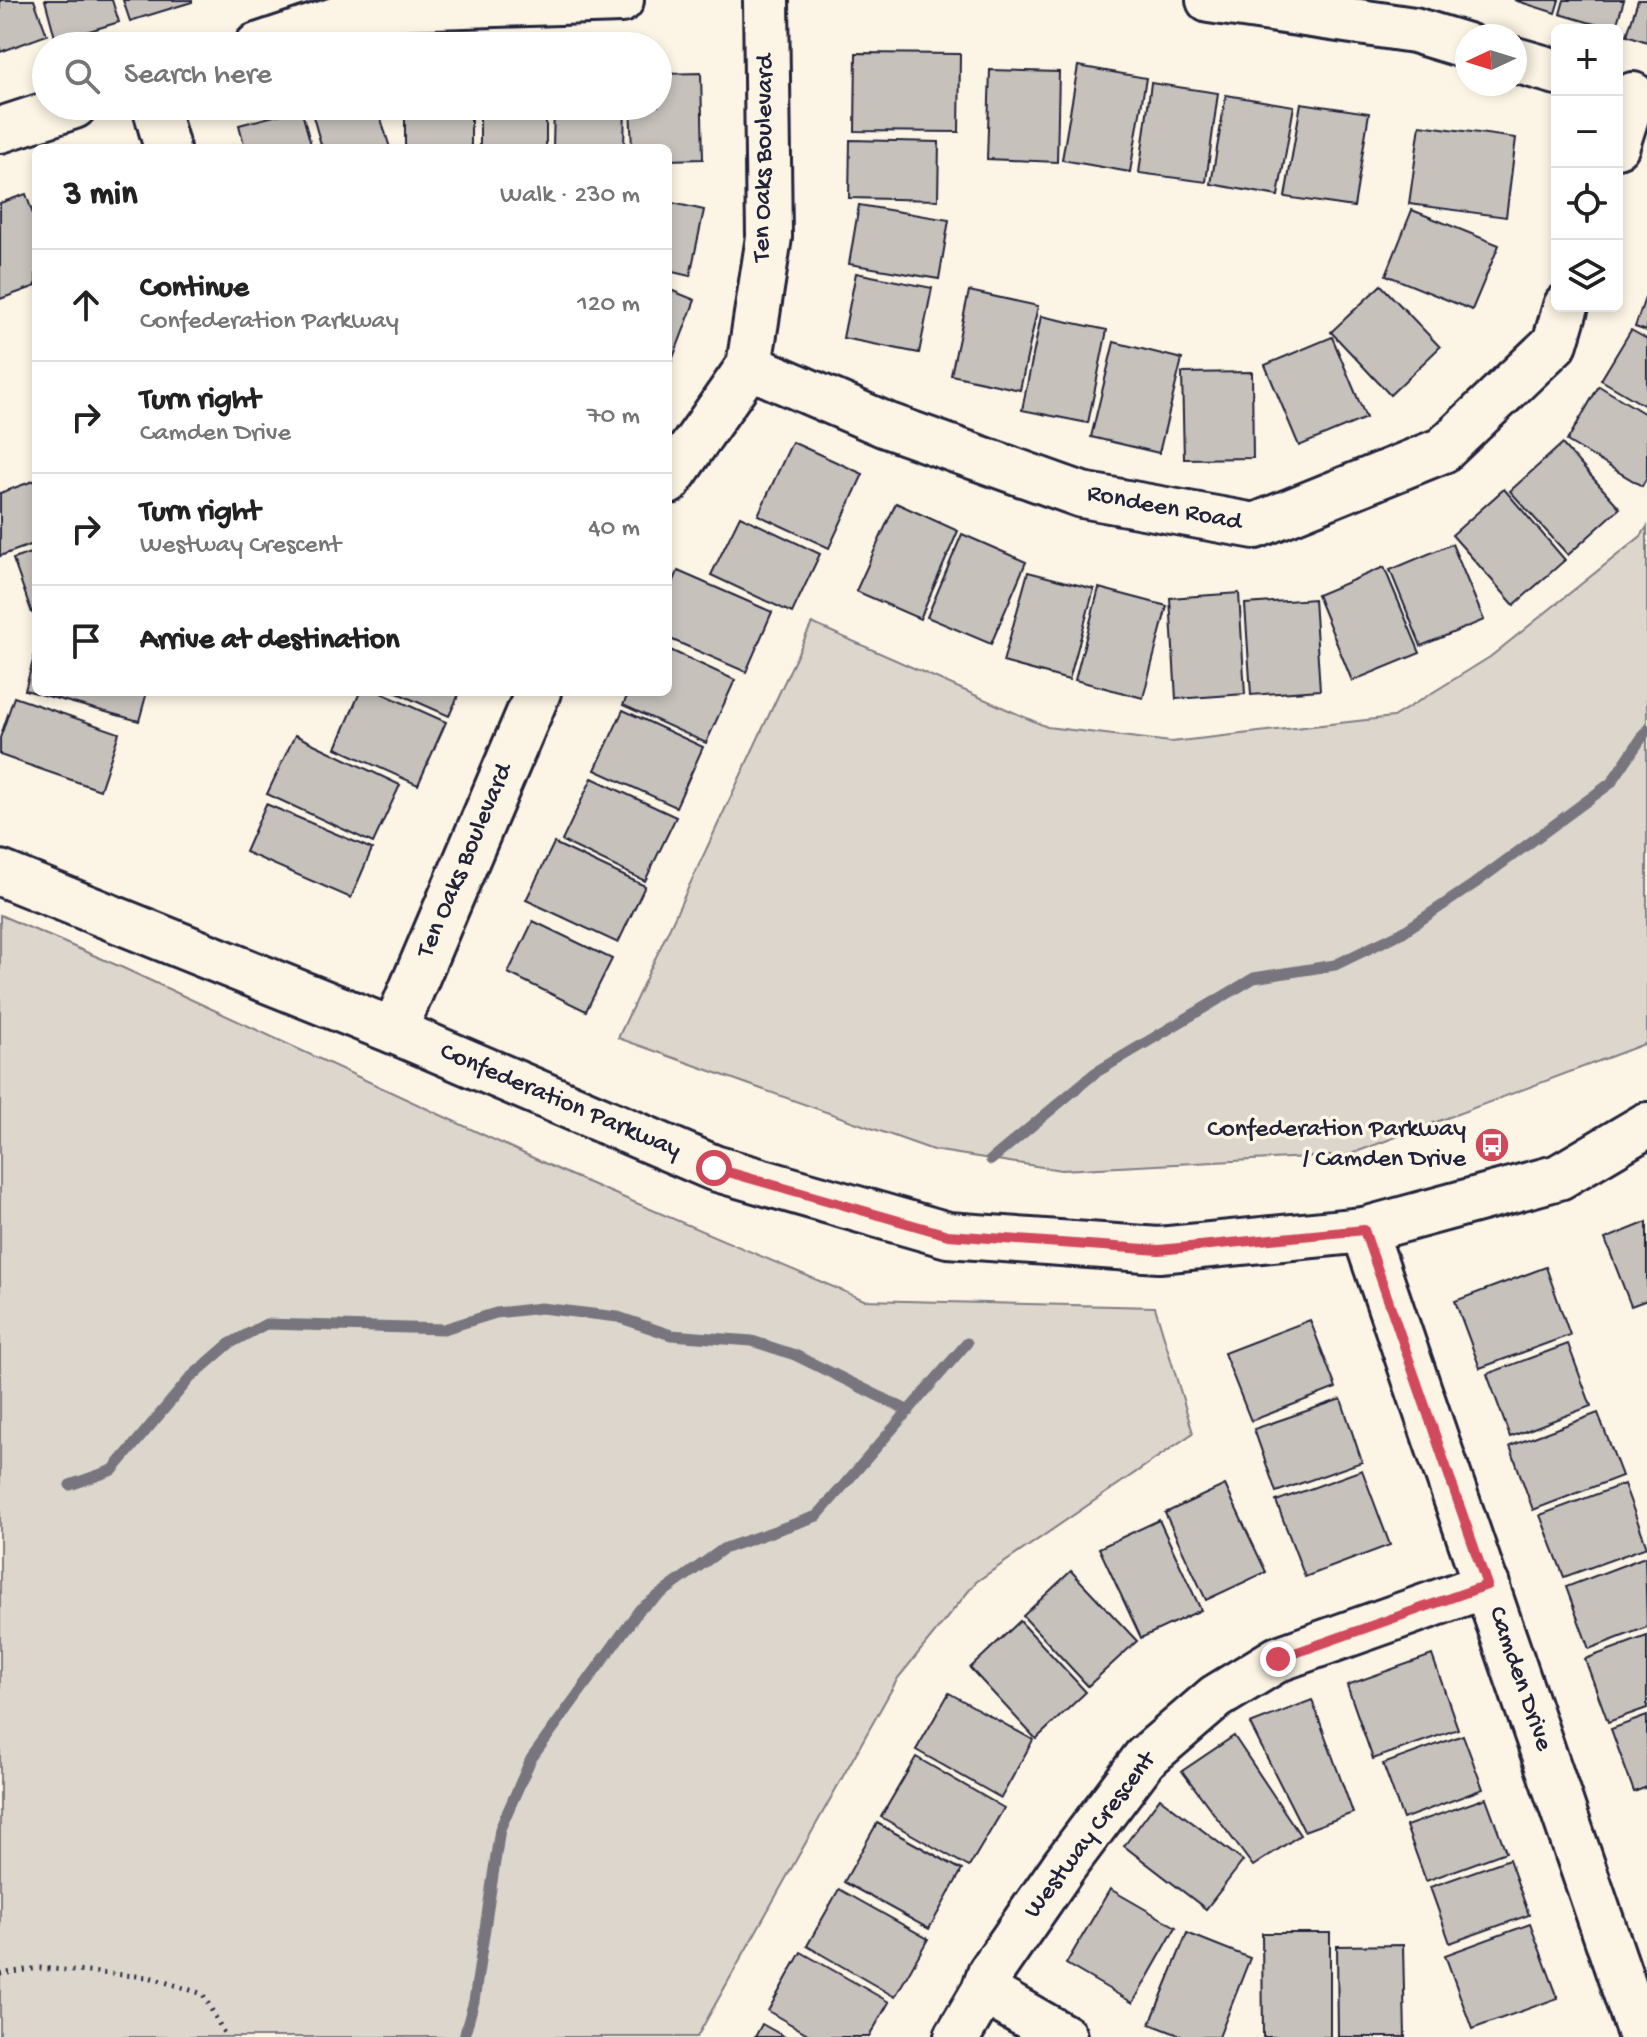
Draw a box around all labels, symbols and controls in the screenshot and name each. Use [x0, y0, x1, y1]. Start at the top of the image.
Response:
north arrow [1455, 24, 1527, 96]
map controls [1551, 24, 1623, 312]
button: + [1551, 24, 1623, 96]
search box [32, 32, 672, 120]
street label: Ten Oaks Boulevard [748, 52, 782, 264]
icon: search [60, 54, 104, 98]
text: Search here [124, 59, 272, 94]
button: − [1551, 96, 1623, 168]
button: locate [1551, 168, 1623, 240]
text: 3 min [64, 176, 137, 216]
text: Walk · 230 m [500, 181, 640, 212]
button: layers [1551, 240, 1623, 312]
text: Continue [140, 272, 249, 307]
icon: ahead [64, 283, 108, 327]
text: 120 m [577, 290, 640, 321]
text: Confederation Parkway [140, 307, 399, 338]
text: Turn right [140, 384, 260, 419]
icon: right [64, 395, 108, 439]
text: 70 m [587, 402, 640, 433]
text: Camden Drive [140, 419, 291, 450]
street label: Rondeen Road [1084, 479, 1246, 540]
text: Turn right [140, 496, 260, 531]
icon: right [64, 507, 108, 551]
text: 40 m [588, 514, 640, 545]
text: Westway Crescent [140, 531, 341, 562]
icon: arrive [64, 619, 108, 663]
text: Arrive at destination [140, 624, 400, 659]
street label: Ten Oaks Boulevard [410, 758, 522, 965]
street label: Confederation Parkway [435, 1037, 685, 1167]
place label: Confederation Parkway / Camden Drive [1207, 1115, 1467, 1176]
bus stop icon: Confederation Parkway / Camden Drive [1473, 1126, 1511, 1164]
route start [696, 1150, 732, 1186]
street label: Camden Drive [1480, 1603, 1558, 1756]
route end [1260, 1641, 1296, 1677]
street label: Westway Crescent [1018, 1745, 1165, 1925]

